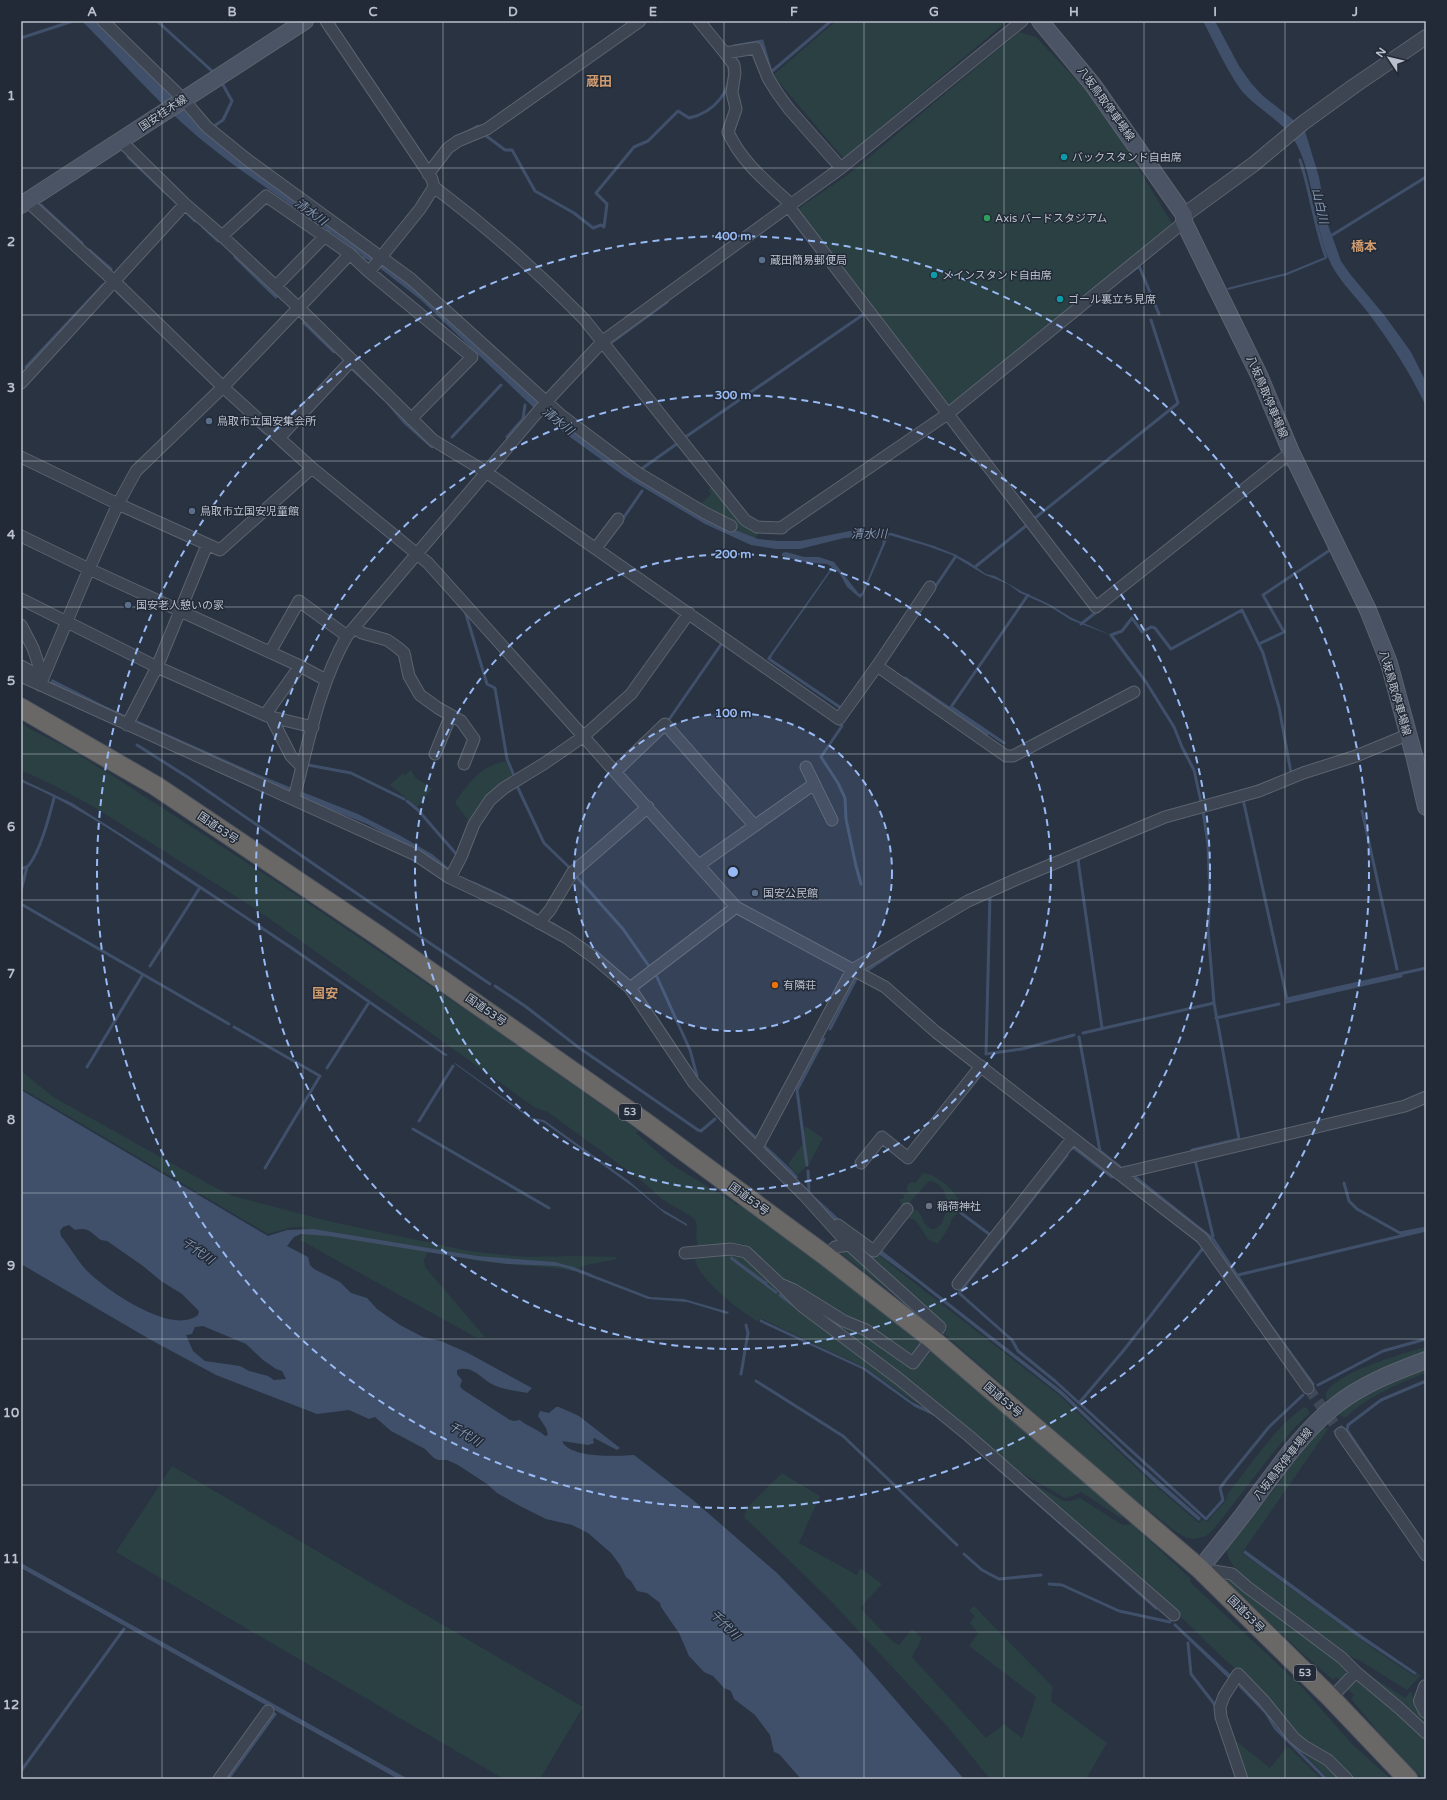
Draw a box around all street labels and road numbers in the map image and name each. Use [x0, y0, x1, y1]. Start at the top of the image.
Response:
street label: 八坂鳥取停車場線 [1075, 65, 1137, 143]
street label: 国安桂木線 [137, 92, 189, 134]
street label: 八坂鳥取停車場線 [1244, 354, 1290, 440]
street label: 八坂鳥取停車場線 [1377, 649, 1413, 737]
street label: 国道53号 [195, 810, 241, 846]
street label: 国道53号 [463, 991, 509, 1029]
road number: 53 [619, 1104, 641, 1120]
street label: 国道53号 [726, 1180, 772, 1218]
street label: 国道53号 [981, 1380, 1025, 1420]
street label: 八坂鳥取停車場線 [1251, 1425, 1315, 1503]
street label: 国道53号 [1225, 1593, 1267, 1635]
road number: 53 [1294, 1665, 1316, 1681]

